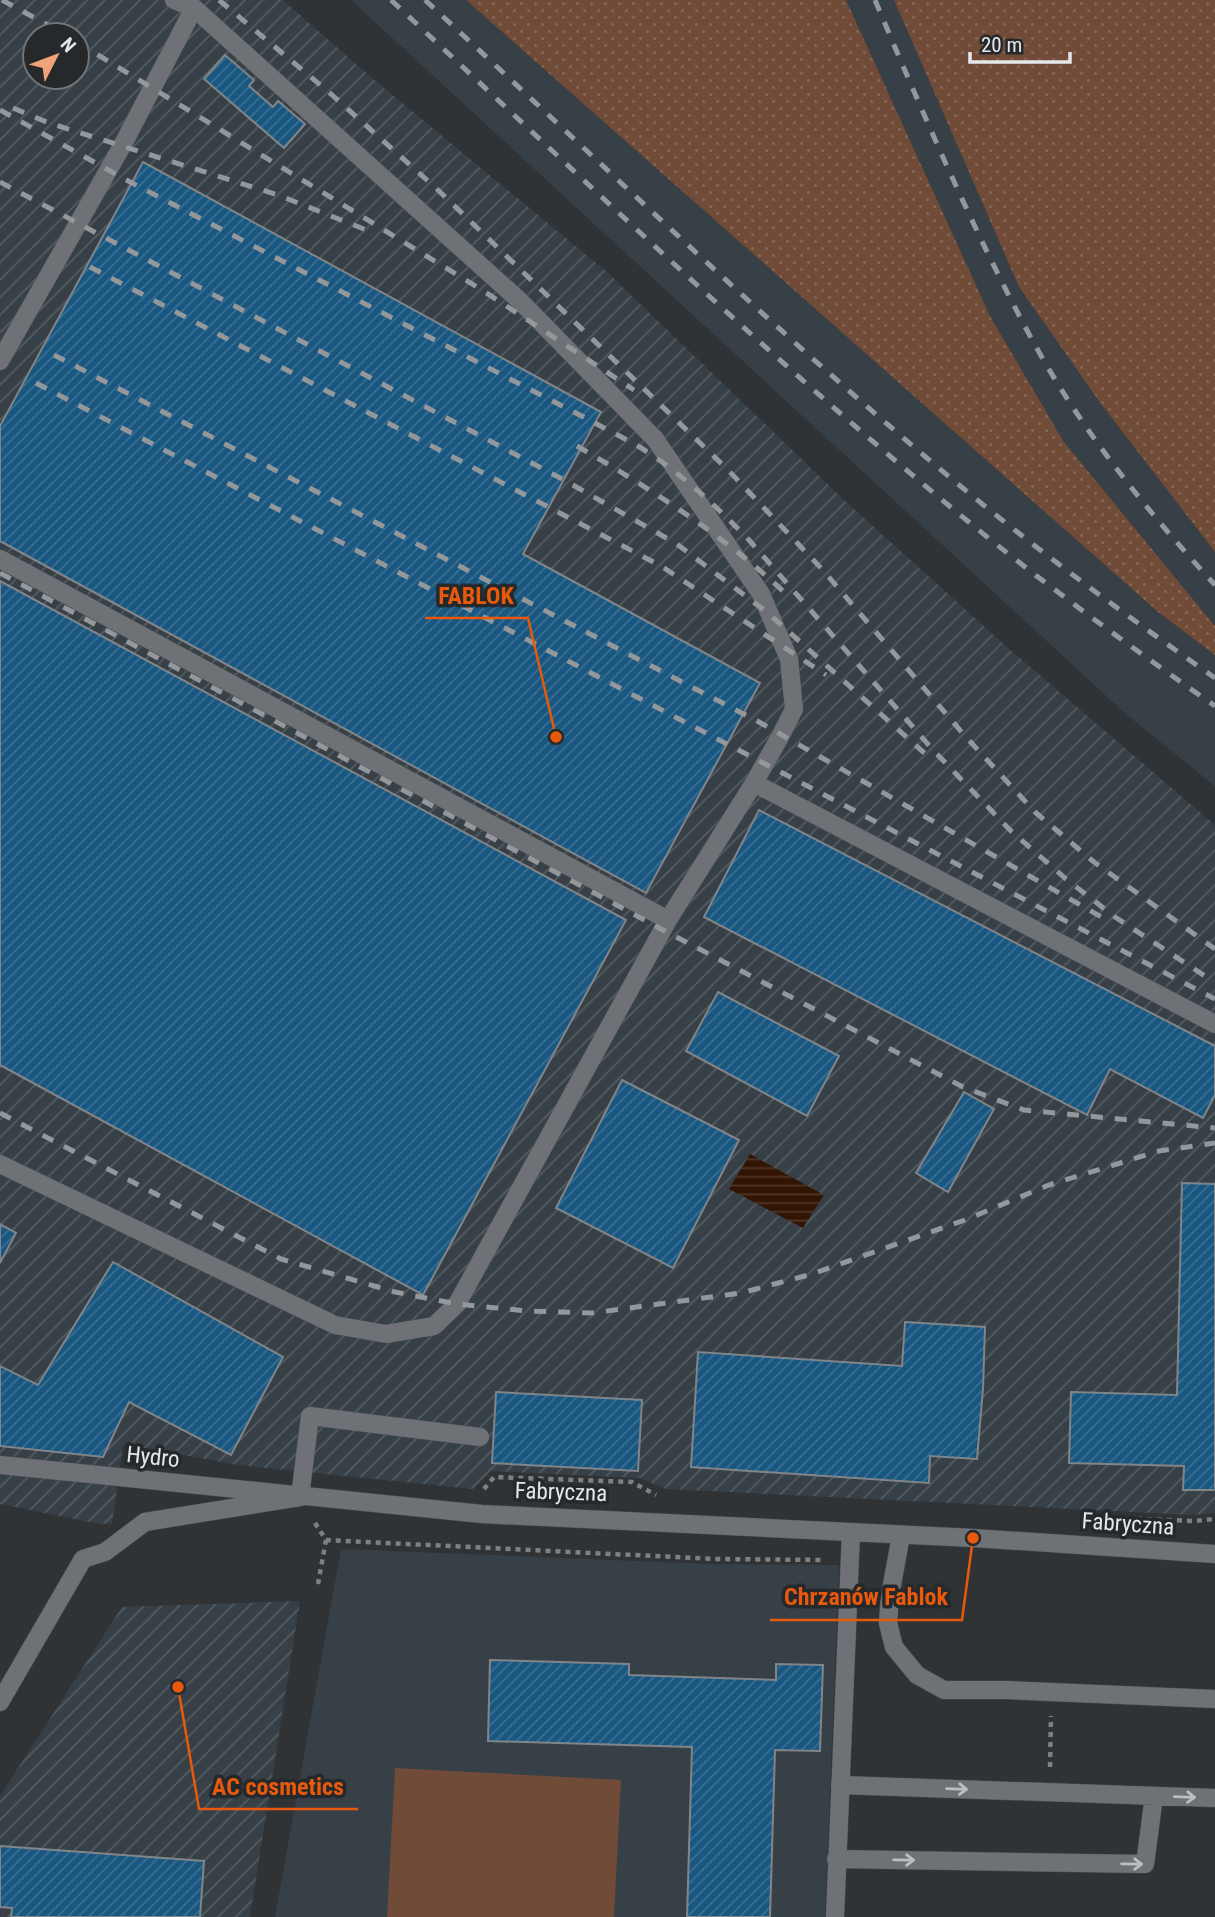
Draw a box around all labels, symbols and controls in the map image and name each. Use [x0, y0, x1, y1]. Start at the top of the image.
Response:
north arrow [21, 21, 91, 91]
scale bar [970, 21, 1070, 65]
text: N [56, 33, 81, 57]
text: 20 m [981, 33, 1022, 57]
callout: FABLOK [425, 573, 528, 618]
text: FABLOK [438, 582, 514, 610]
street label: Hydro [125, 1441, 181, 1473]
street label: Fabryczna [514, 1477, 608, 1507]
street label: Fabryczna [1081, 1507, 1175, 1541]
callout: Chrzanów Fablok [770, 1575, 962, 1620]
text: Chrzanów Fablok [784, 1583, 948, 1611]
callout: AC cosmetics [199, 1764, 358, 1809]
text: AC cosmetics [212, 1773, 344, 1801]
one-way arrow [946, 1782, 969, 1795]
one-way arrow [1173, 1791, 1196, 1804]
one-way arrow [893, 1853, 916, 1867]
one-way arrow [1120, 1857, 1143, 1870]

